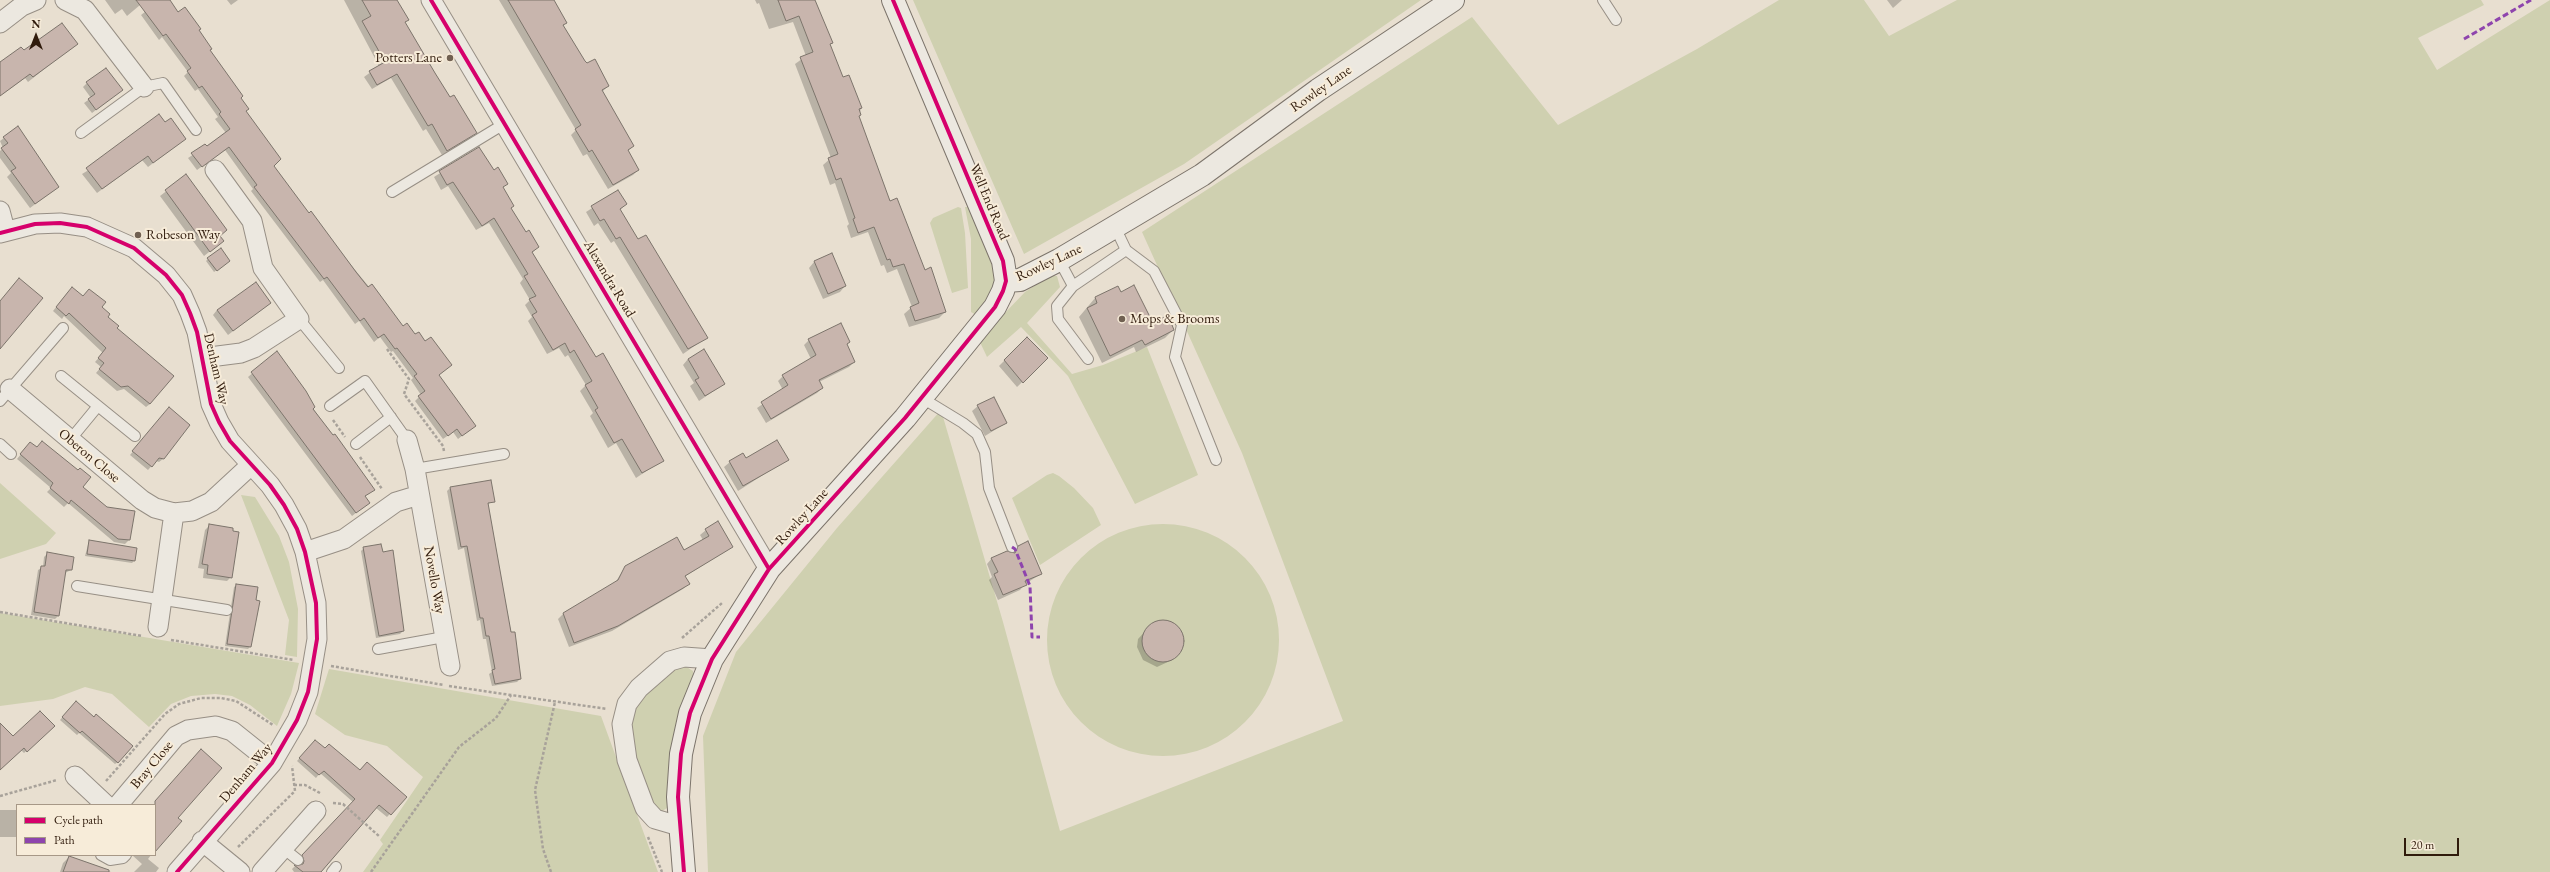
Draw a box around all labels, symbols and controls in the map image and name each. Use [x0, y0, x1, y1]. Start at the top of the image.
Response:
north arrow [16, 16, 56, 56]
text: N [32, 17, 40, 31]
place label: Potters Lane [375, 50, 442, 66]
marker: Potters Lane [445, 53, 455, 63]
street label: Rowley Lane [1287, 62, 1355, 116]
street label: Well End Road [965, 161, 1013, 243]
place label: Robeson Way [146, 227, 220, 243]
marker: Robeson Way [133, 230, 143, 240]
street label: Alexandra Road [580, 238, 638, 320]
street label: Rowley Lane [1013, 240, 1085, 286]
place label: Mops & Brooms [1130, 311, 1219, 327]
marker: Mops & Brooms [1117, 314, 1127, 324]
street label: Denham Way [200, 332, 232, 406]
street label: Oberon Close [55, 425, 123, 487]
street label: Rowley Lane [772, 485, 832, 549]
street label: Novello Way [420, 545, 448, 615]
street label: Bray Close [127, 738, 177, 792]
street label: Denham Way [216, 740, 276, 806]
legend [16, 804, 156, 856]
text: Cycle path [54, 812, 103, 828]
scale bar [2406, 830, 2461, 856]
text: Path [54, 832, 75, 848]
text: 20 m [2411, 837, 2434, 853]

